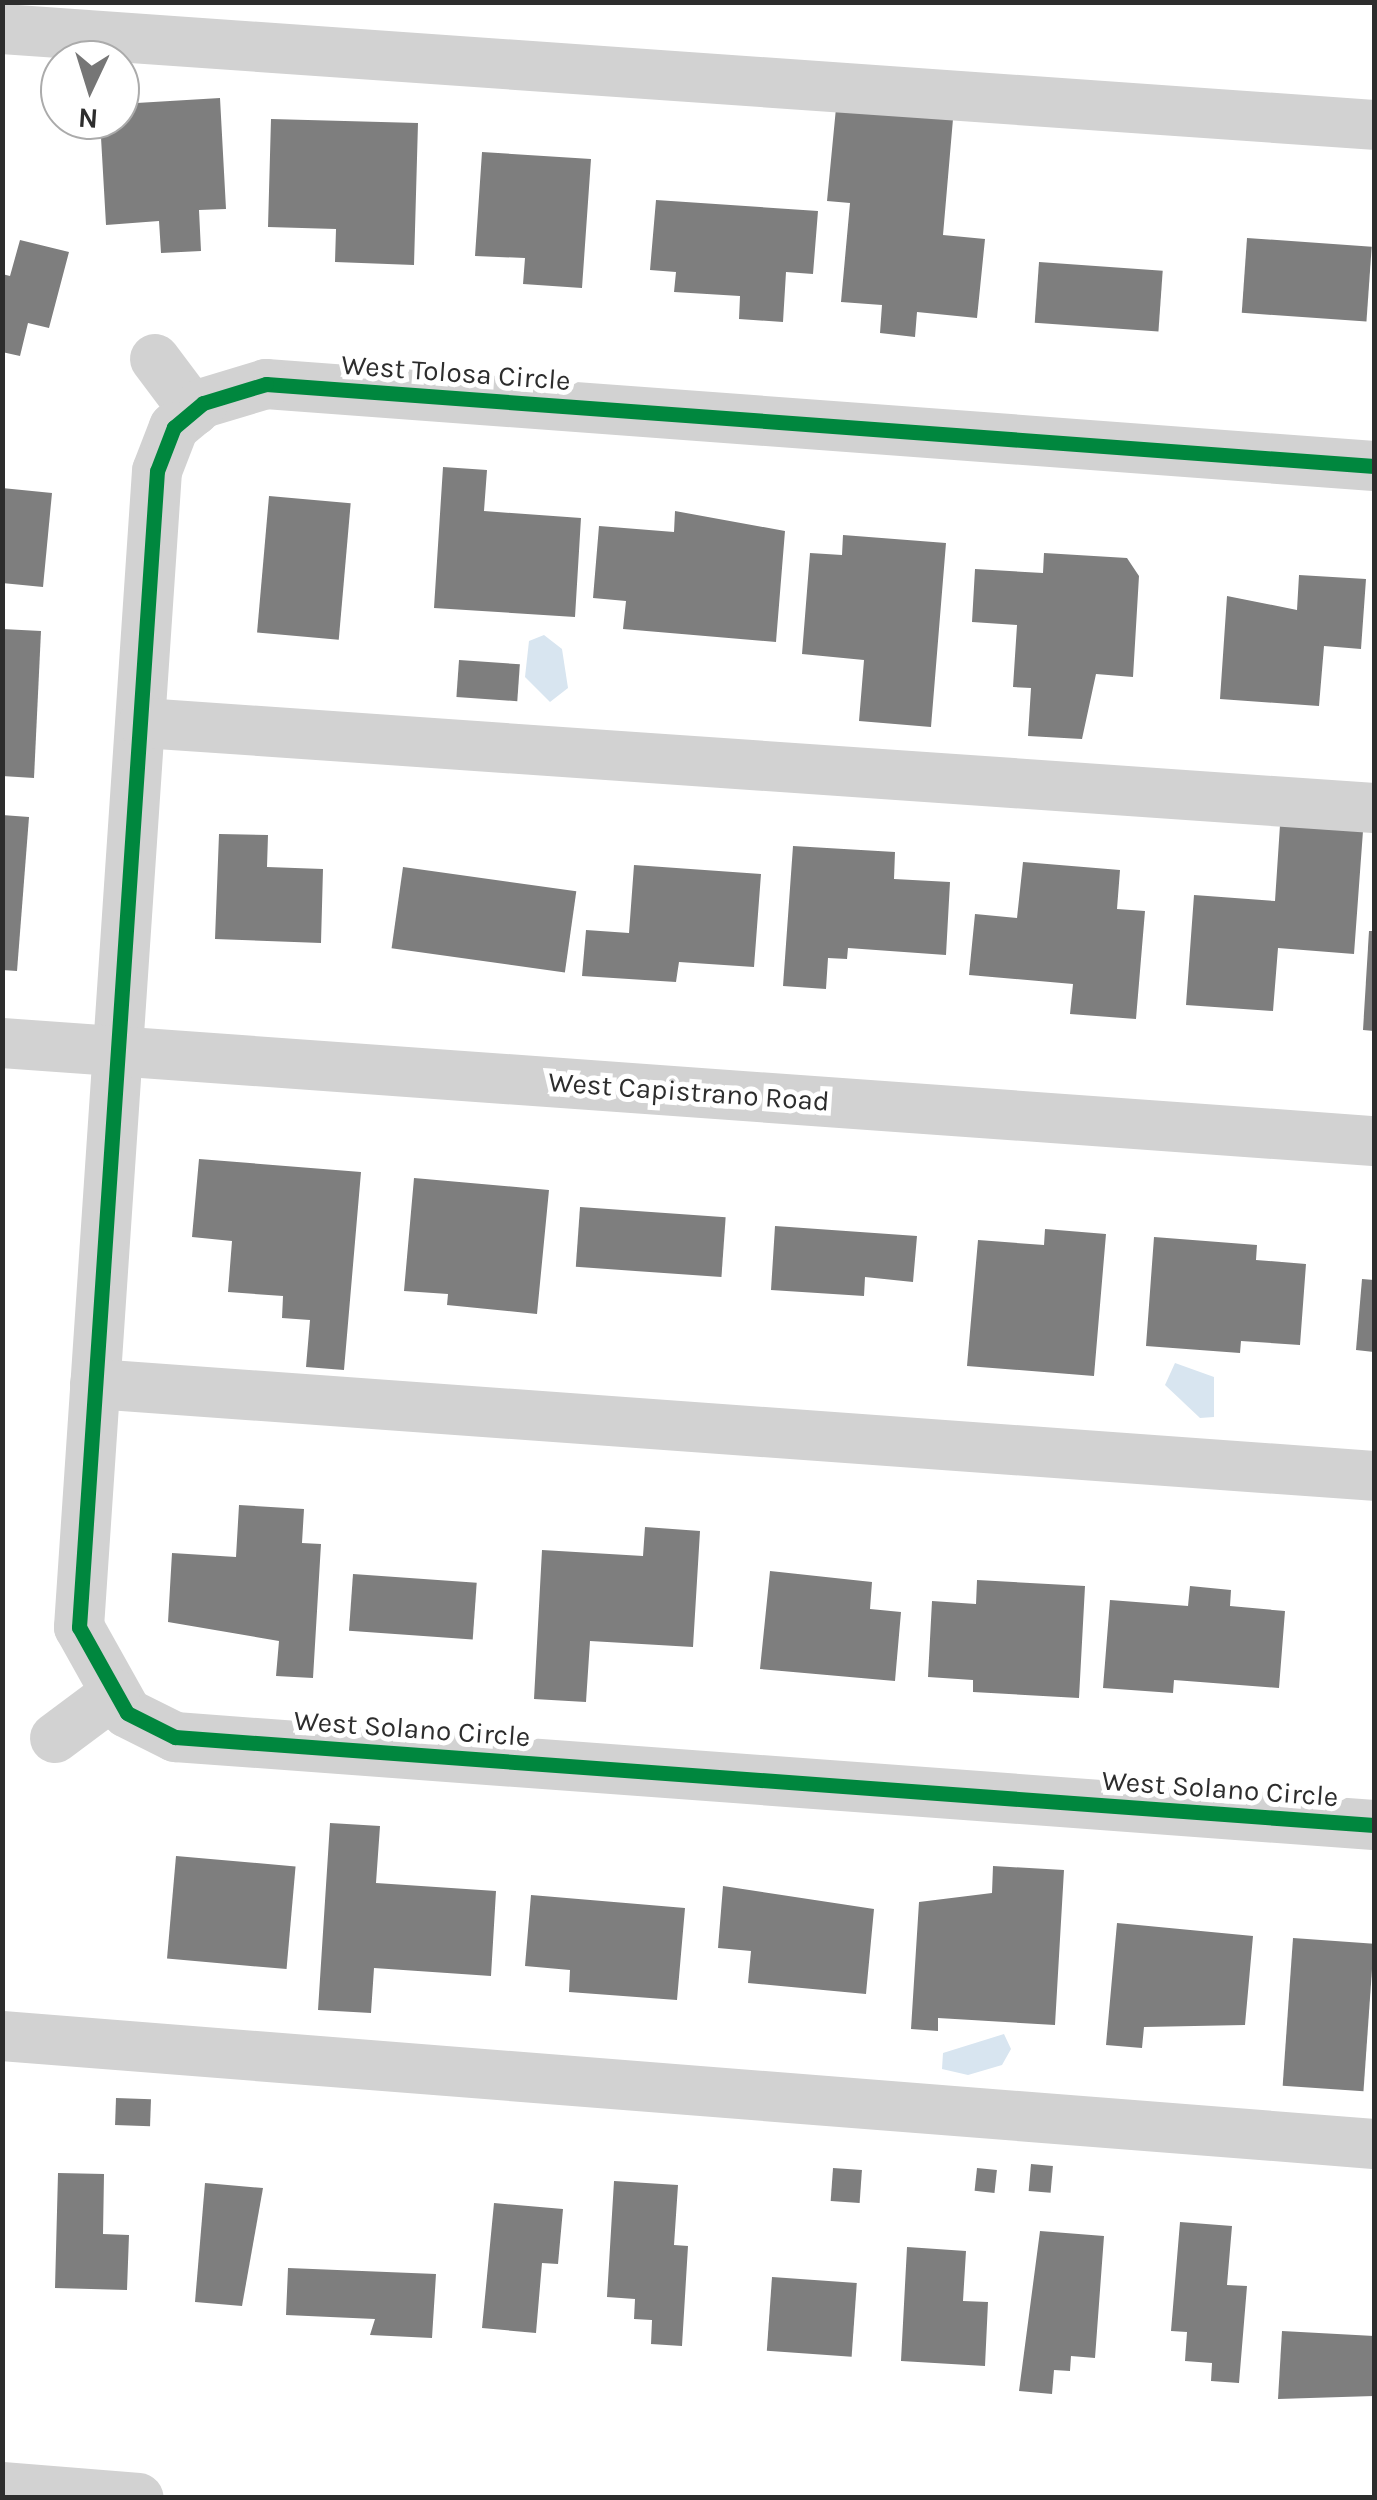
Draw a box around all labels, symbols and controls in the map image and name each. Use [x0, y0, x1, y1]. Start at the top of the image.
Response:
north arrow [40, 40, 140, 140]
text: N [77, 101, 99, 136]
street label: West Tolosa Circle [340, 348, 572, 398]
street label: West Capistrano Road [547, 1065, 831, 1119]
street label: West Solano Circle [293, 1704, 531, 1754]
street label: West Solano Circle [1101, 1764, 1339, 1814]

